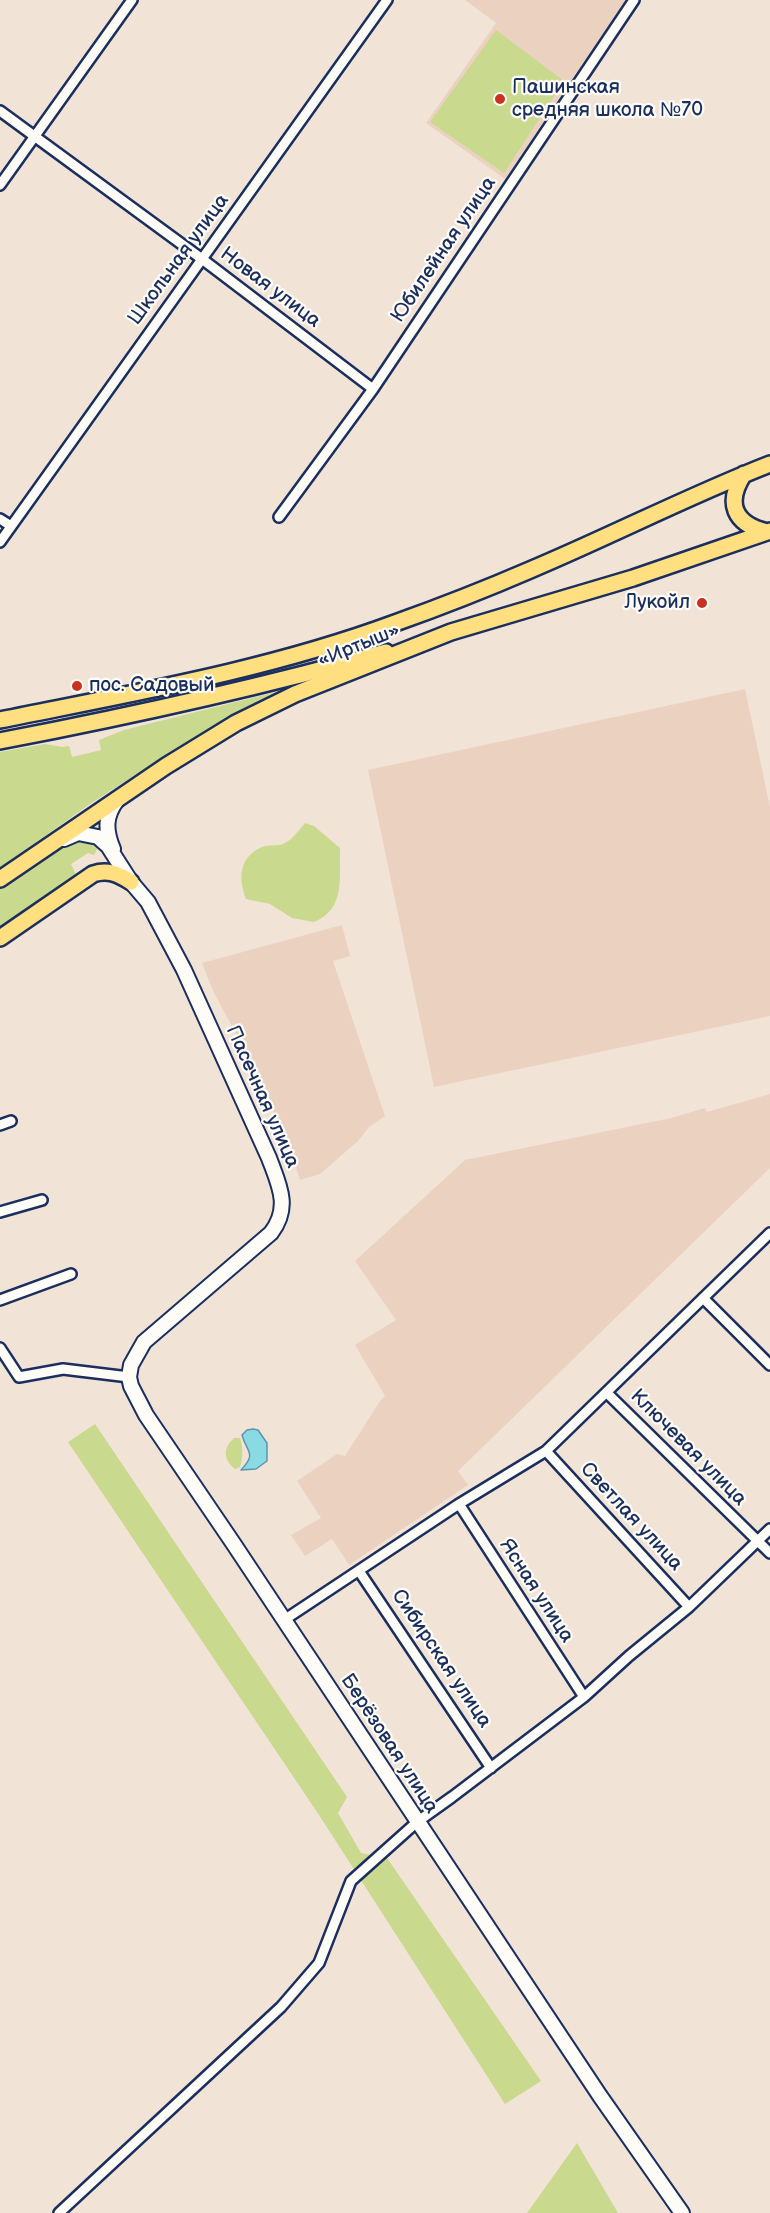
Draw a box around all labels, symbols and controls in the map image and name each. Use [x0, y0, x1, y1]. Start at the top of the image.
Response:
place label: Пашинская средняя школа №70 [512, 76, 703, 123]
marker: Пашинская средняя школа №70 [493, 92, 507, 106]
street label: Юбилейная улица [386, 173, 502, 327]
street label: Школьная улица [123, 190, 235, 330]
street label: Новая улица [215, 242, 325, 334]
place label: Лукойл [625, 591, 690, 615]
marker: Лукойл [695, 596, 709, 610]
street label: «Иртыш» [314, 619, 404, 673]
place label: пос. Садовый [89, 674, 214, 698]
marker: пос. Садовый [70, 679, 84, 693]
street label: Пасечная улица [220, 1022, 304, 1172]
street label: Ключевая улица [625, 1385, 751, 1511]
street label: Светлая улица [575, 1458, 687, 1576]
street label: Ясная улица [494, 1535, 578, 1647]
street label: Сибирская улица [386, 1585, 496, 1733]
street label: Берёзовая улица [335, 1670, 443, 1818]

